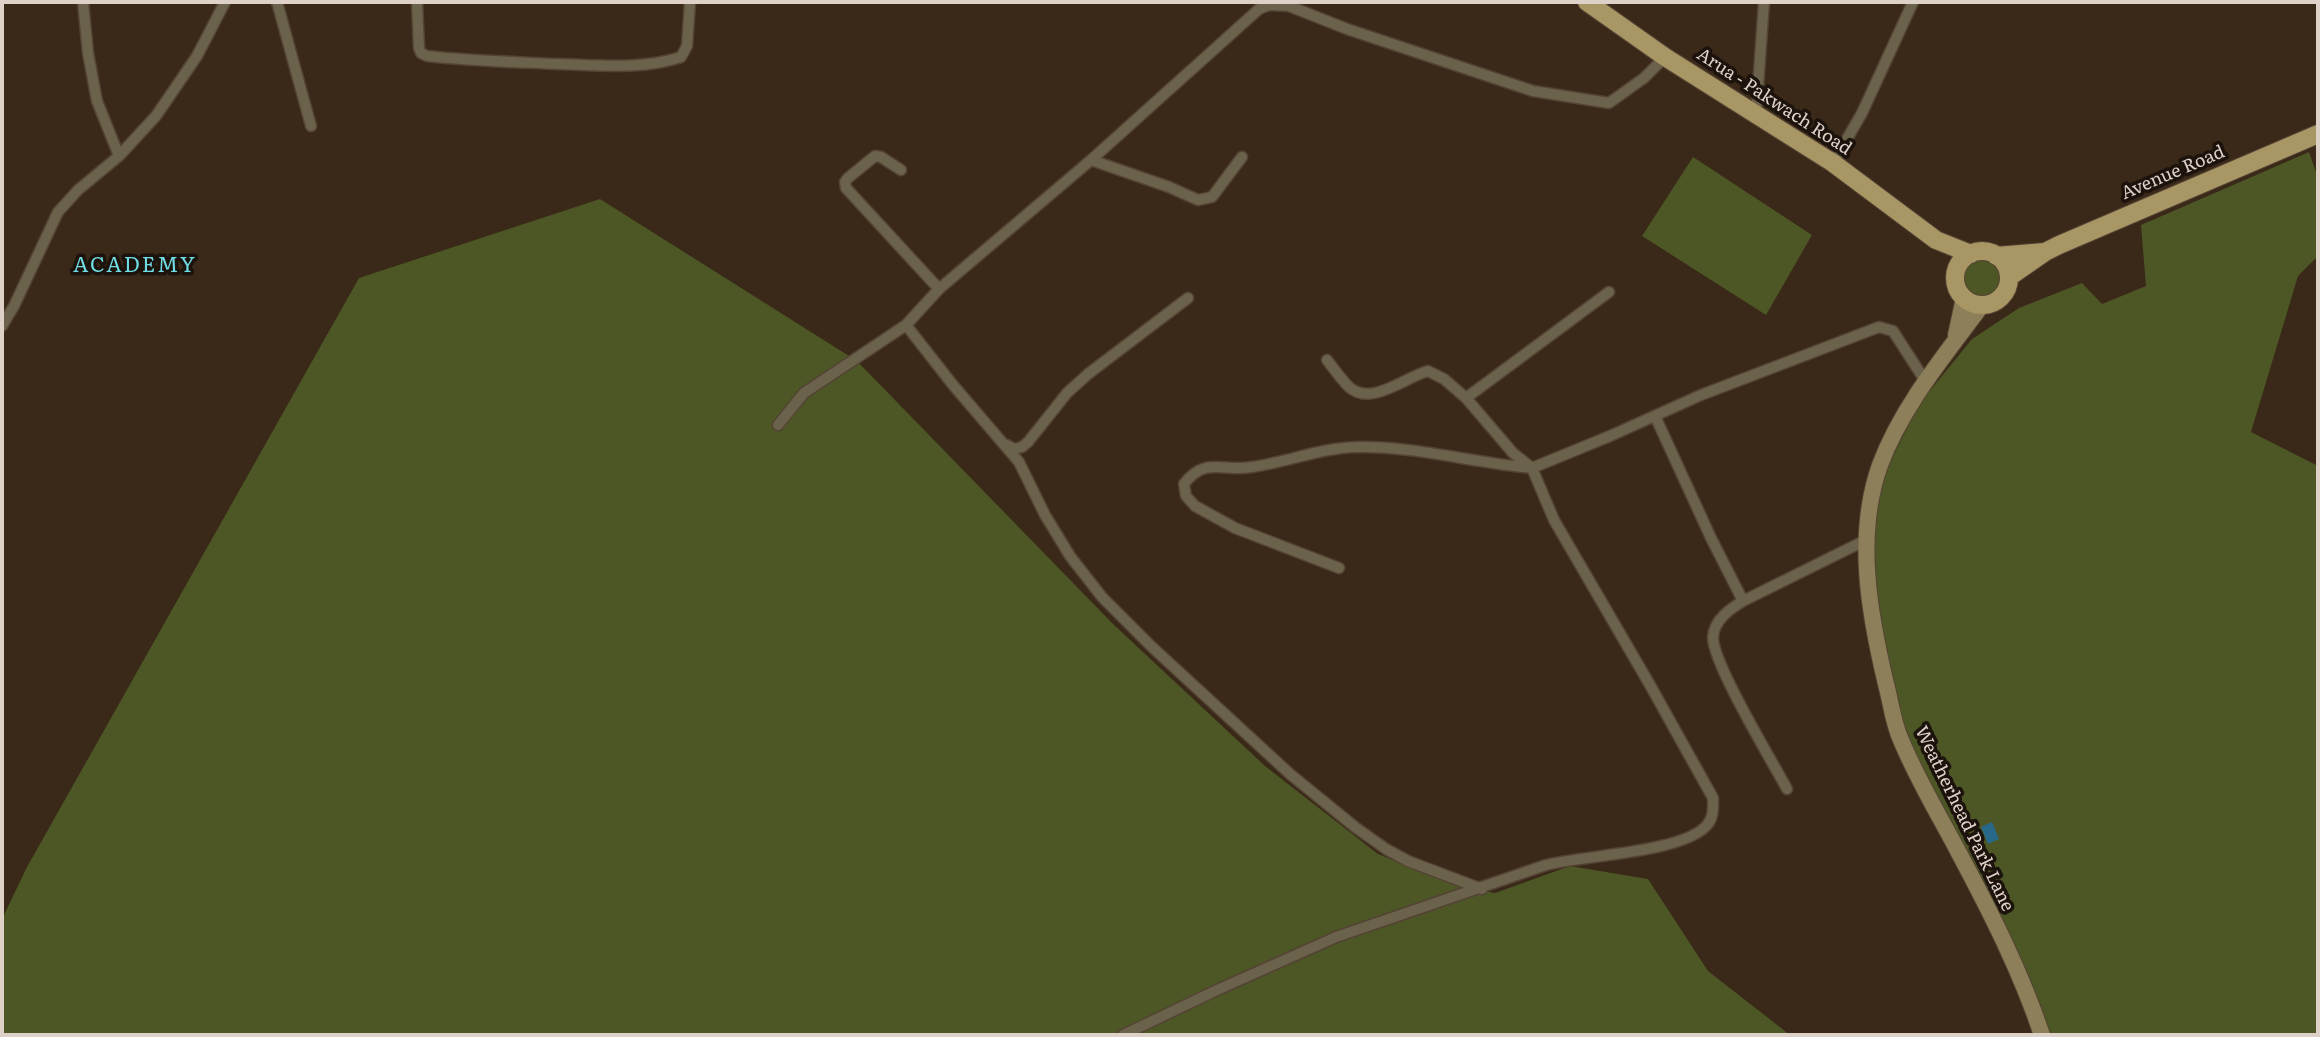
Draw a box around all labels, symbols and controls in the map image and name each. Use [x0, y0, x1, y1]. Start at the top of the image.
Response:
street label: Arua - Pakwach Road [1693, 44, 1855, 160]
street label: Avenue Road [2118, 141, 2228, 205]
district label: ACADEMY [74, 253, 196, 279]
street label: Weatherhead Park Lane [1910, 723, 2018, 915]

